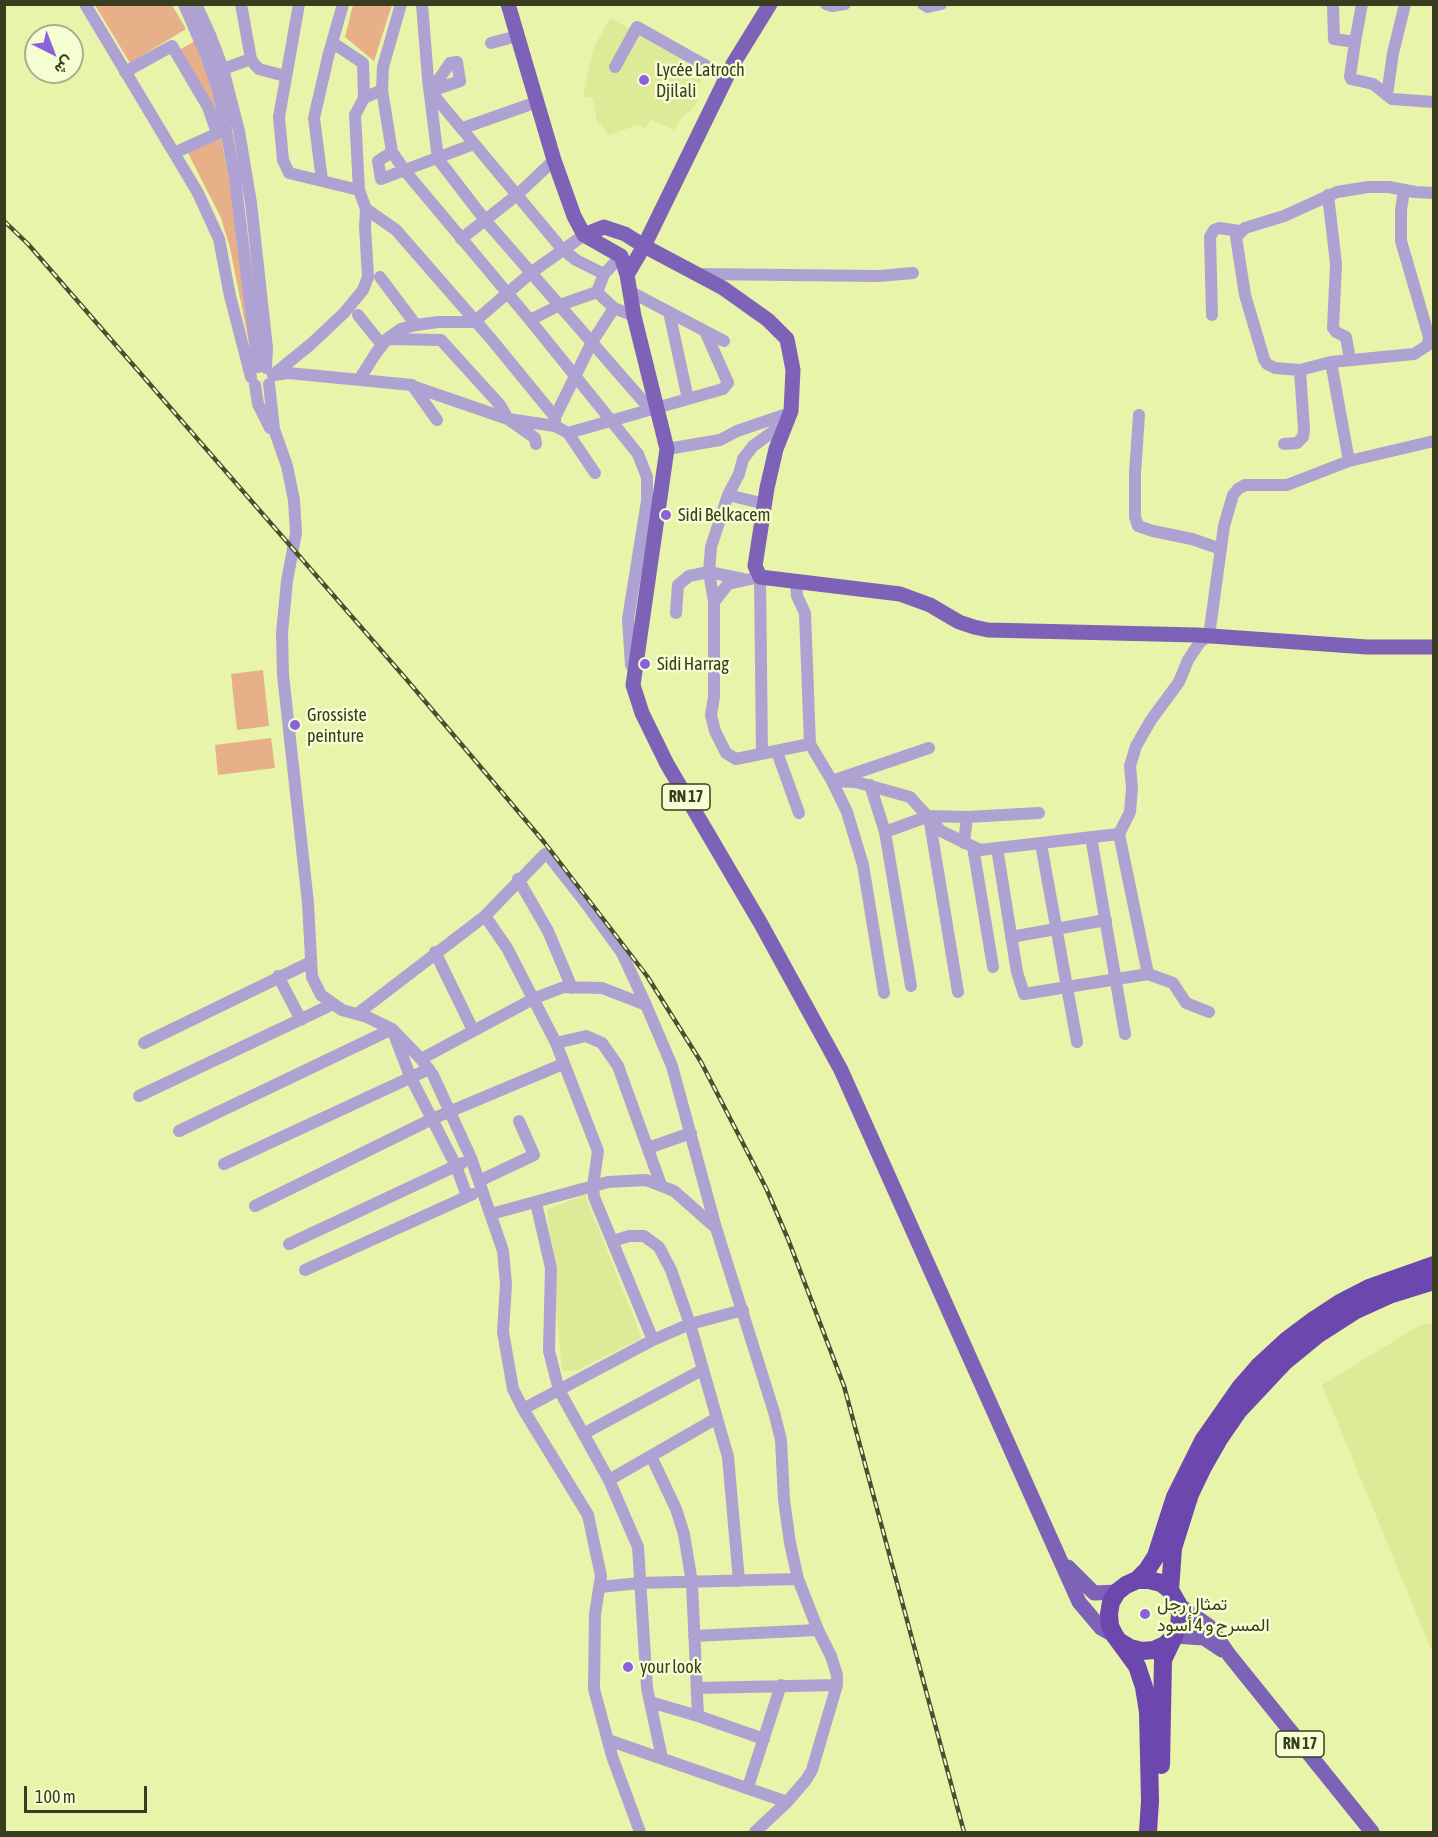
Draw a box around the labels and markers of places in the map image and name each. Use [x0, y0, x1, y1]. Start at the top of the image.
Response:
place label: Lycée Latroch Djilali [656, 59, 745, 101]
marker: Lycée Latroch Djilali [637, 73, 651, 87]
place label: Sidi Belkacem [678, 504, 770, 526]
marker: Sidi Belkacem [659, 508, 673, 522]
place label: Sidi Harrag [657, 653, 729, 675]
marker: Sidi Harrag [638, 657, 652, 671]
place label: Grossiste peinture [307, 704, 367, 746]
marker: Grossiste peinture [288, 718, 302, 732]
place label: تمثال رجل المسرح و 4 أسود [1157, 1593, 1270, 1636]
marker: تمثال رجل المسرح و 4 أسود [1138, 1607, 1152, 1621]
place label: your look [640, 1656, 702, 1678]
marker: your look [621, 1660, 635, 1674]

